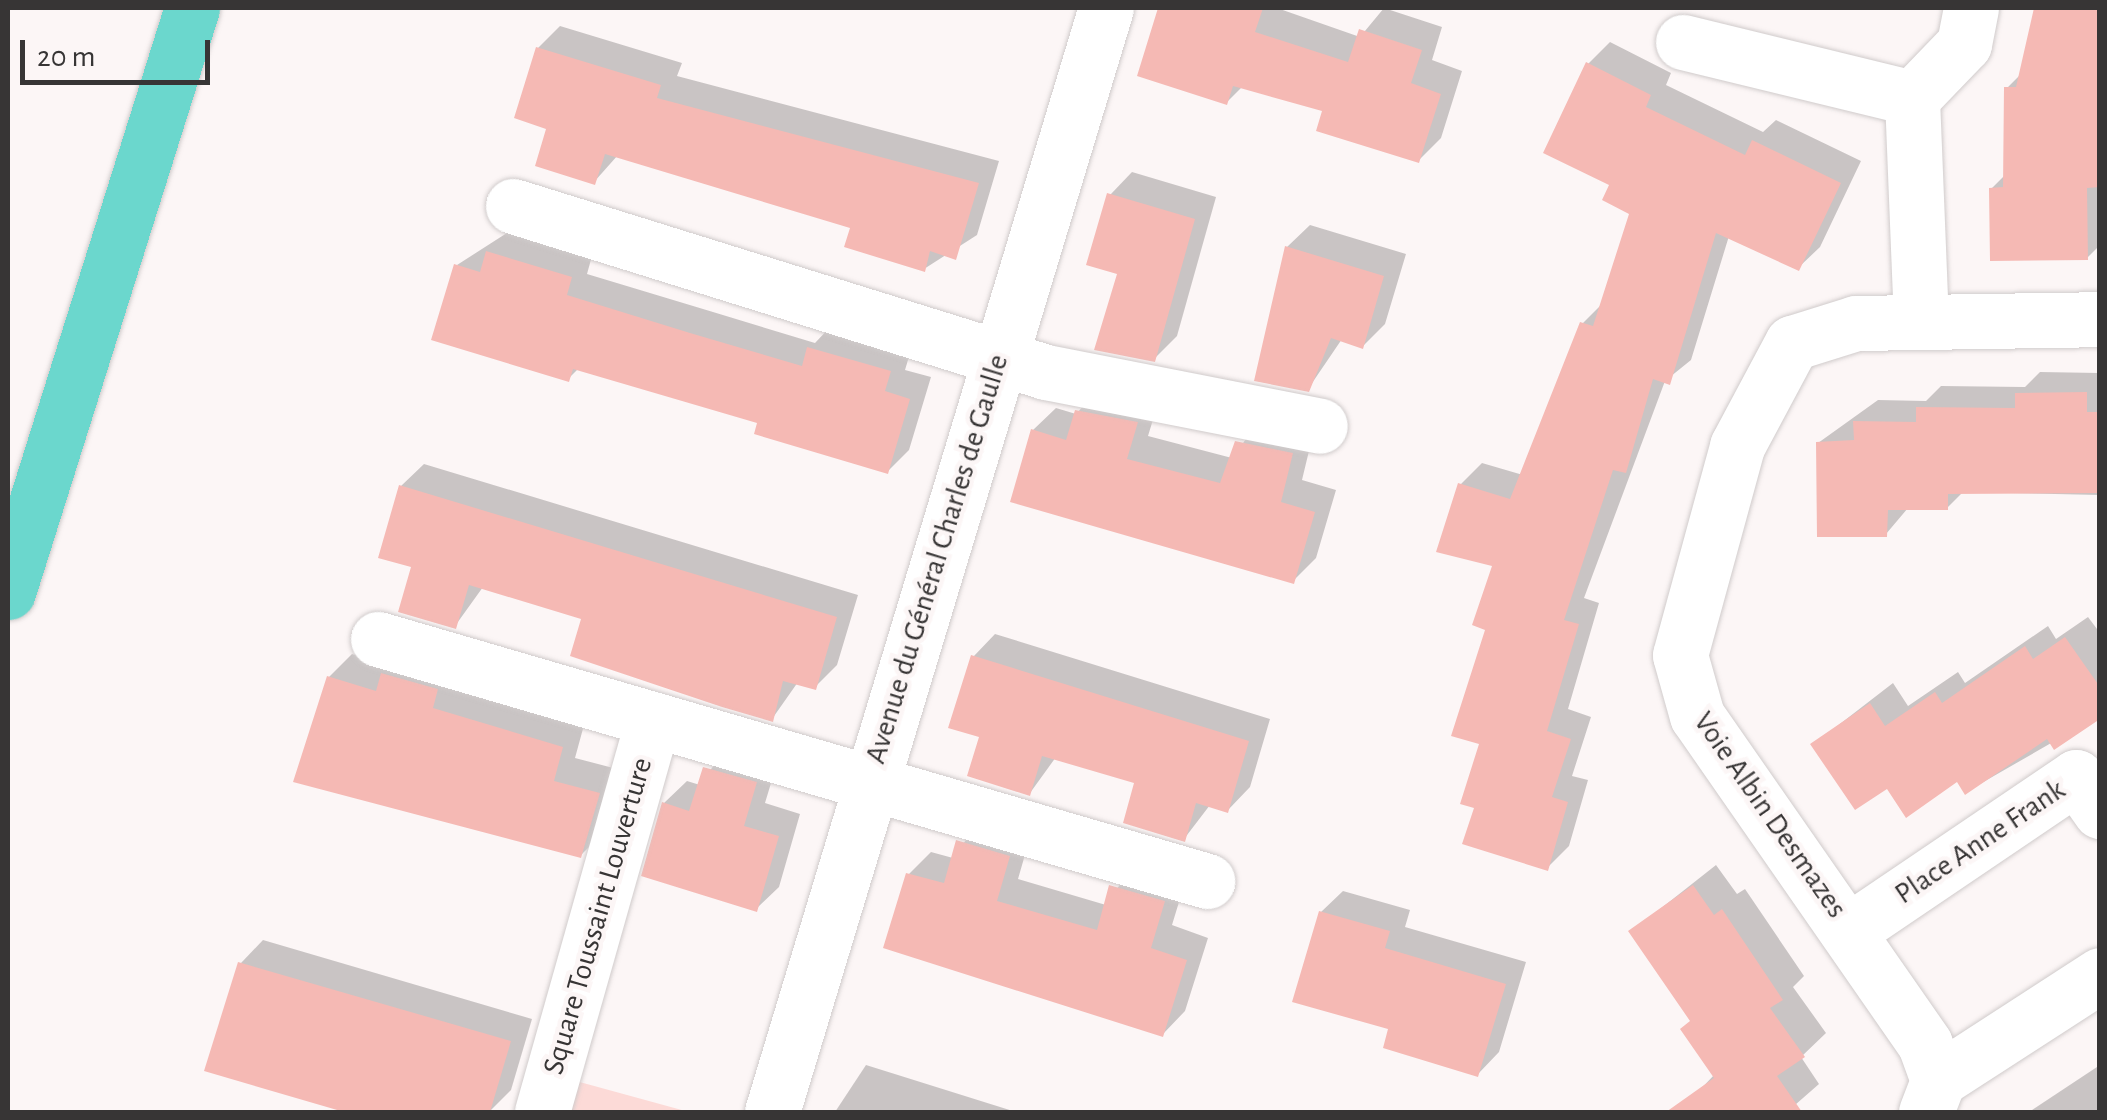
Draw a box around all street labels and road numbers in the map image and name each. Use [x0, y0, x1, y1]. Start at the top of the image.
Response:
street label: Avenue du Général Charles de Gaulle [858, 350, 1016, 768]
street label: Voie Albin Desmazes [1685, 705, 1855, 925]
street label: Square Toussaint Louverture [536, 753, 660, 1079]
street label: Place Anne Frank [1888, 772, 2072, 912]

